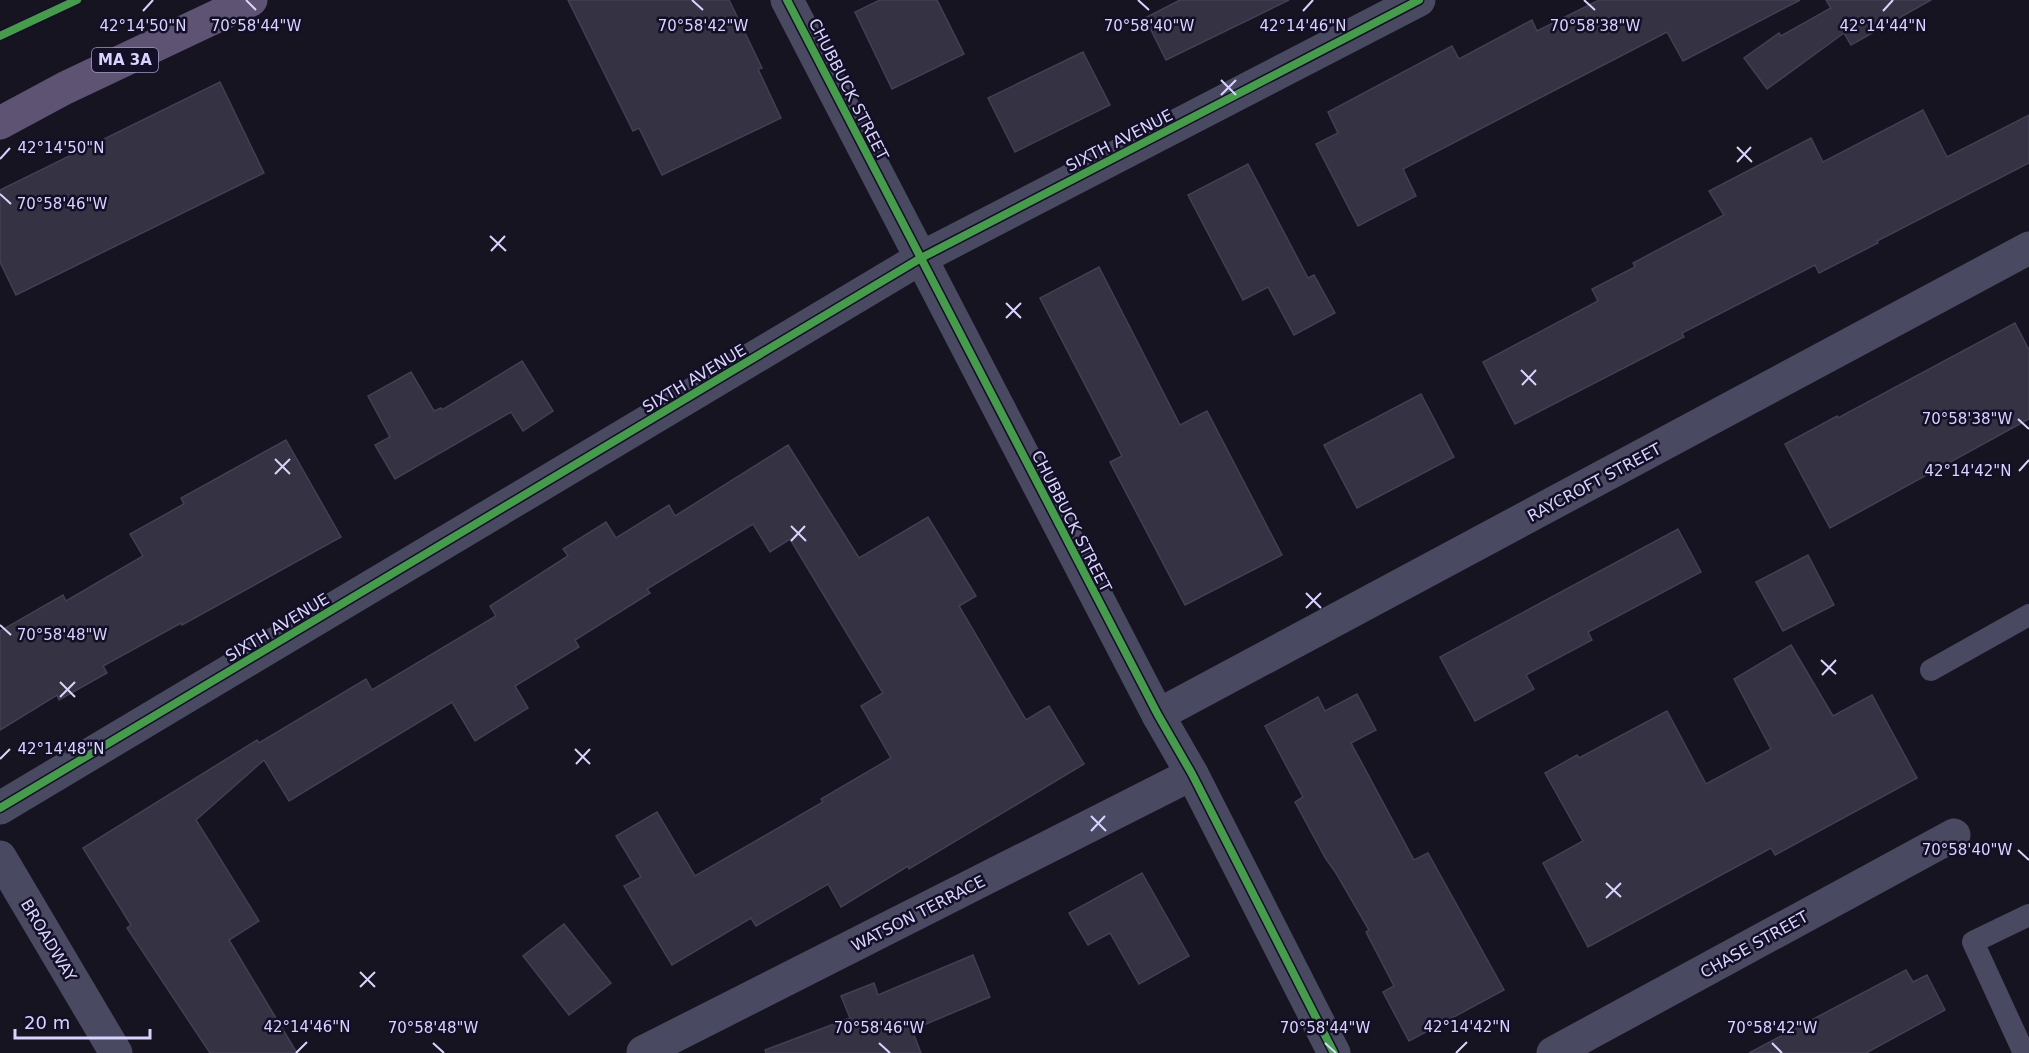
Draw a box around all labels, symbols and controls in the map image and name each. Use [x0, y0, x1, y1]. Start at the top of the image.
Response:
street label: CHUBBUCK STREET [805, 15, 893, 163]
text: 42°14'50"N [99, 17, 187, 35]
text: 70°58'44"W [211, 17, 301, 35]
text: 70°58'42"W [658, 17, 748, 35]
text: 70°58'40"W [1104, 17, 1194, 35]
text: 42°14'46"N [1259, 17, 1347, 35]
text: 70°58'38"W [1550, 17, 1640, 35]
text: 42°14'44"N [1839, 17, 1927, 35]
road number: MA 3A [92, 48, 158, 72]
street label: SIXTH AVENUE [1063, 105, 1176, 176]
text: 42°14'50"N [17, 139, 105, 157]
text: 70°58'46"W [17, 195, 107, 213]
street label: SIXTH AVENUE [639, 340, 749, 417]
text: 70°58'38"W [1922, 410, 2012, 428]
street label: RAYCROFT STREET [1524, 439, 1665, 526]
street label: CHUBBUCK STREET [1028, 447, 1116, 595]
text: 42°14'42"N [1924, 462, 2012, 480]
street label: SIXTH AVENUE [222, 589, 332, 666]
text: 70°58'48"W [17, 626, 107, 644]
text: 42°14'48"N [17, 740, 105, 758]
text: 70°58'40"W [1922, 841, 2012, 859]
street label: WATSON TERRACE [848, 871, 988, 955]
street label: BROADWAY [17, 896, 81, 985]
street label: CHASE STREET [1697, 907, 1812, 982]
scale bar [15, 1002, 150, 1040]
text: 20 m [24, 1012, 70, 1033]
text: 42°14'46"N [263, 1018, 351, 1036]
text: 42°14'42"N [1423, 1018, 1511, 1036]
text: 70°58'48"W [388, 1019, 478, 1037]
text: 70°58'46"W [834, 1019, 924, 1037]
text: 70°58'44"W [1280, 1019, 1370, 1037]
text: 70°58'42"W [1727, 1019, 1817, 1037]

